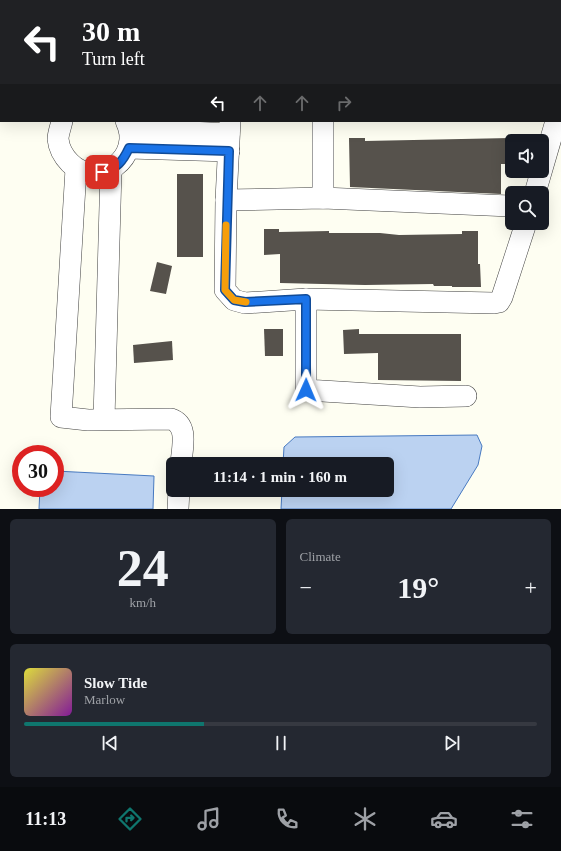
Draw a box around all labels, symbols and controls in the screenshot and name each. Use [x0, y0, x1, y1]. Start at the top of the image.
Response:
icon: left [16, 16, 68, 68]
text: 30 m [82, 16, 140, 47]
text: Turn left [82, 49, 145, 69]
icon: left [207, 92, 229, 114]
icon: ahead [249, 92, 271, 114]
icon: ahead [291, 92, 313, 114]
icon: right [333, 92, 355, 114]
map controls [505, 134, 549, 230]
button: sound [505, 134, 549, 178]
pin [85, 155, 119, 189]
icon: arrive [91, 161, 113, 183]
button: search [505, 186, 549, 230]
position arrow [285, 369, 327, 411]
speed limit sign: 30 [12, 445, 64, 497]
text: 11:14 · 1 min · 160 m [213, 469, 347, 485]
text: 24 [117, 540, 169, 597]
text: Climate [300, 549, 341, 564]
text: 19° [397, 571, 439, 604]
text: − [300, 575, 312, 600]
text: + [525, 575, 537, 600]
text: km/h [129, 595, 156, 610]
text: Slow Tide [84, 675, 147, 691]
text: Marlow [84, 692, 125, 707]
icon: previous [99, 732, 121, 754]
icon: pause [270, 732, 292, 754]
icon: next [441, 732, 463, 754]
icon: directions [116, 805, 144, 833]
icon: music [195, 805, 223, 833]
icon: phone [273, 805, 301, 833]
icon: climate [351, 805, 379, 833]
icon: car [430, 805, 458, 833]
icon: filters [508, 805, 536, 833]
text: 11:13 [25, 809, 66, 829]

